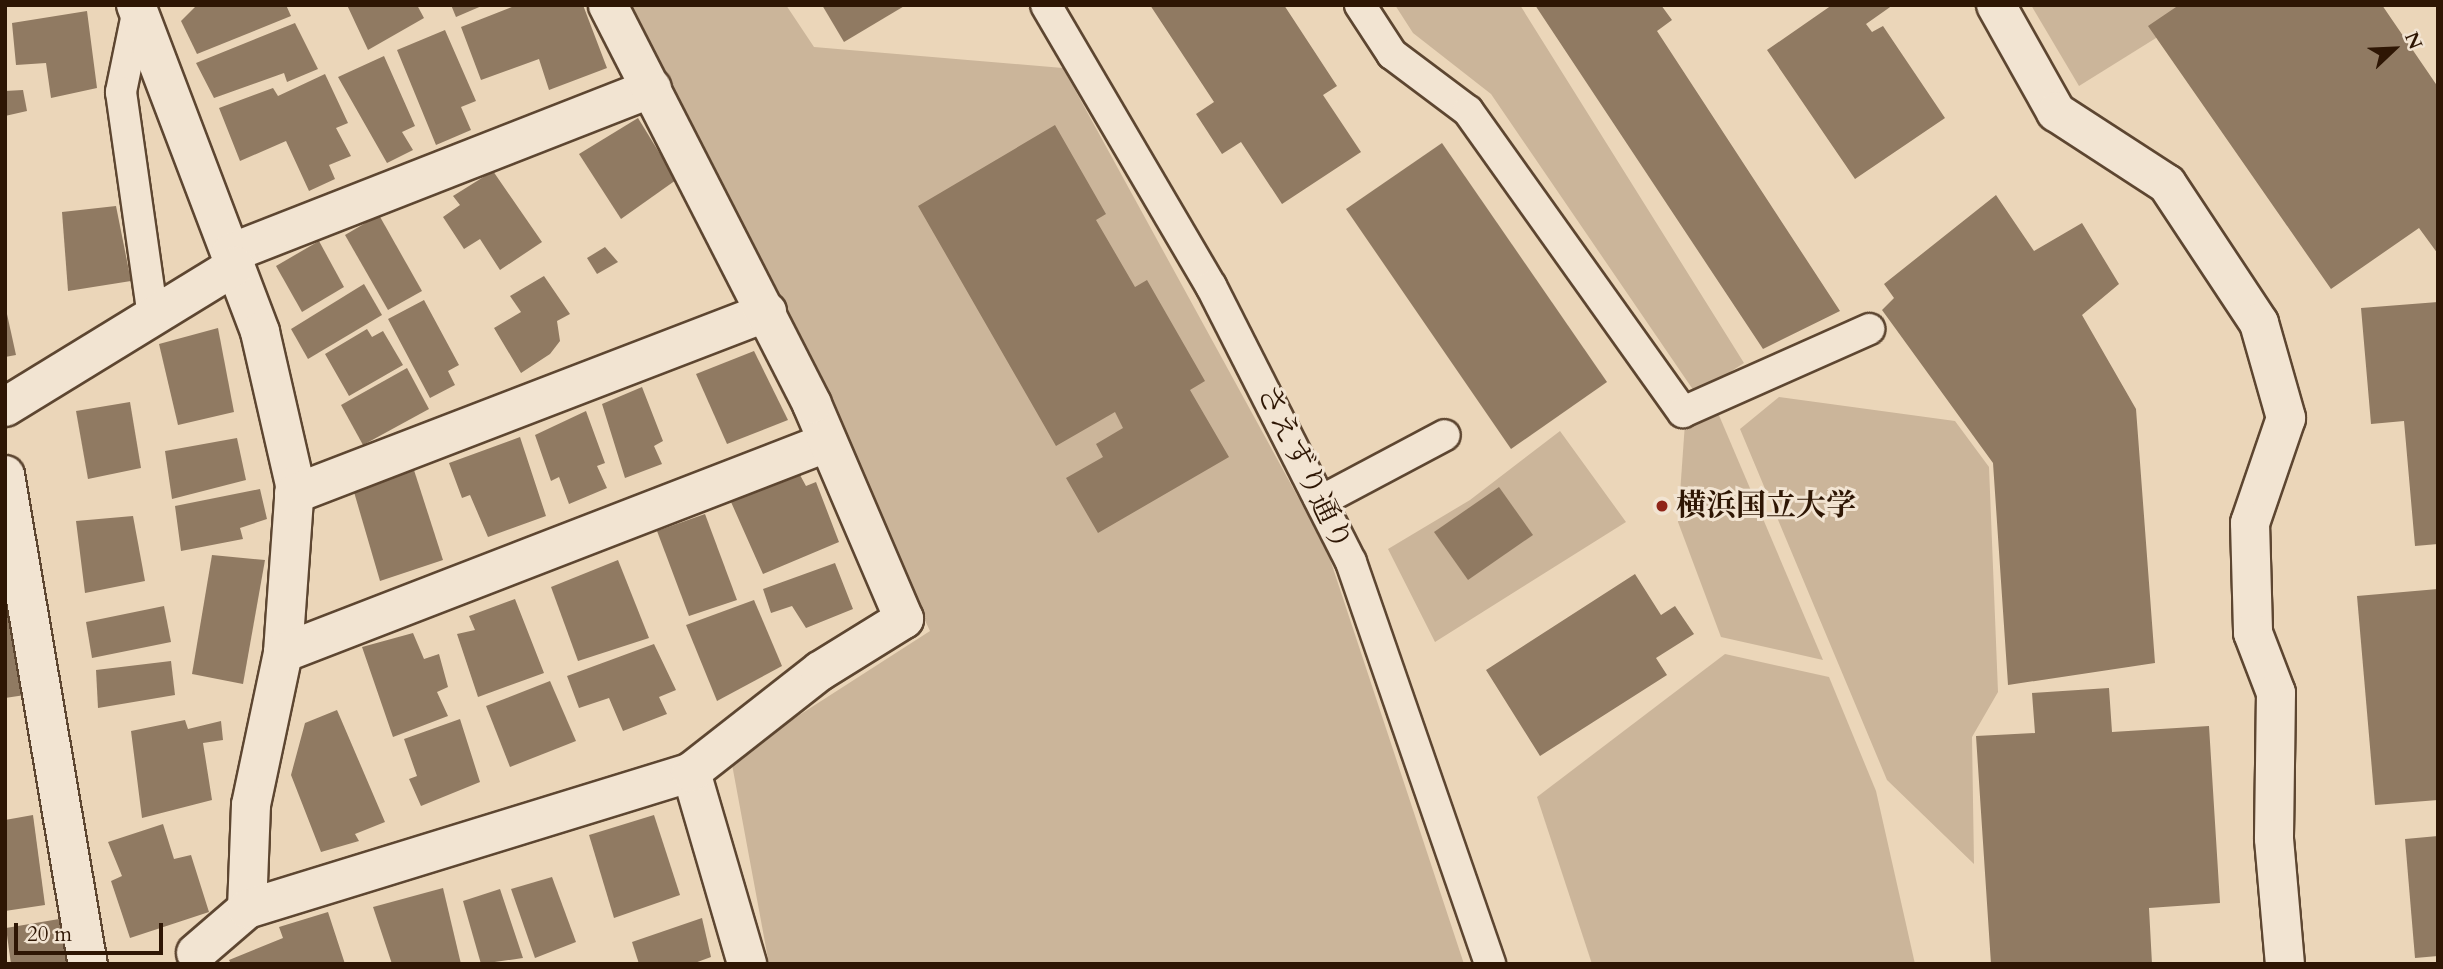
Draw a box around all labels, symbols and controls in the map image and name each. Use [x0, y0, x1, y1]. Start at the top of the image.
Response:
north arrow [2359, 14, 2429, 84]
text: N [2398, 28, 2429, 53]
street label: さえずり通り [1248, 379, 1360, 557]
place label: 横浜国立大学 [1676, 488, 1856, 524]
marker: 横浜国立大学 [1654, 498, 1670, 514]
scale bar [18, 909, 166, 953]
text: 20 m [27, 920, 72, 949]

